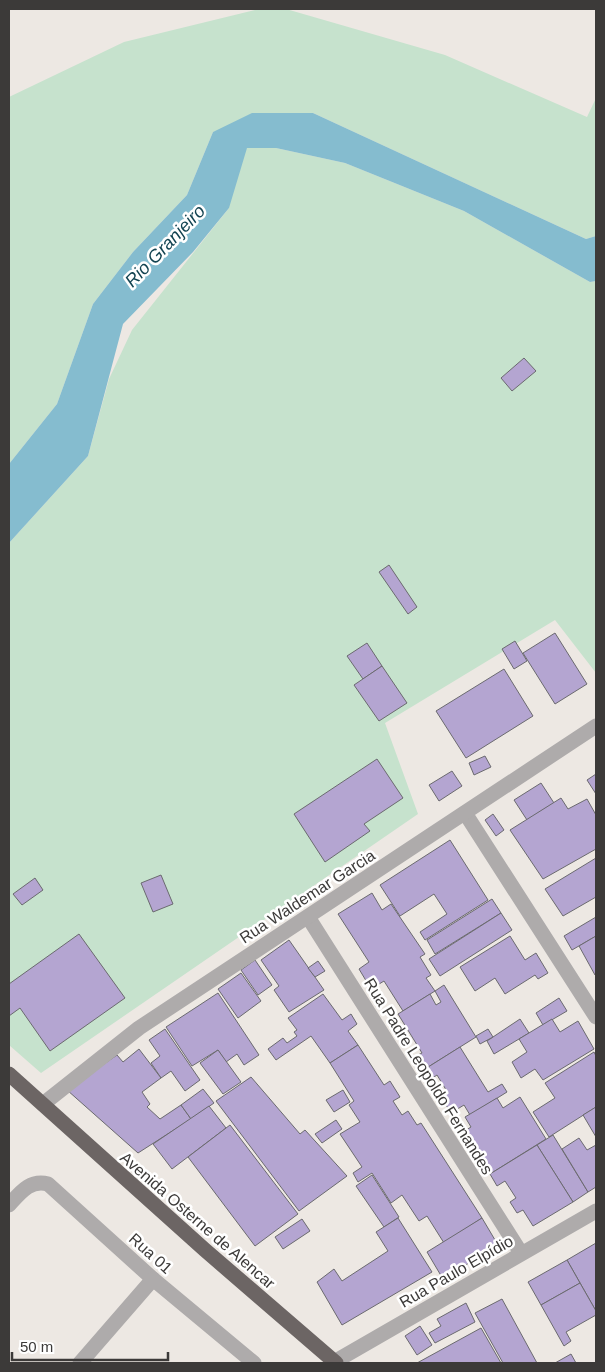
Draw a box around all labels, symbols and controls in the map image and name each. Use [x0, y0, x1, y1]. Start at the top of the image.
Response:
water label: Rio Granjeiro [121, 201, 209, 291]
street label: Rua Waldemar Garcia [237, 846, 378, 946]
street label: Rua Padre Leopoldo Fernandes [361, 975, 496, 1177]
street label: Avenida Osterne de Alencar [117, 1149, 279, 1292]
street label: Rua 01 [126, 1230, 176, 1277]
street label: Rua Paulo Elpídio [397, 1232, 516, 1311]
scale bar [12, 1330, 169, 1362]
text: 50 m [20, 1338, 53, 1355]

